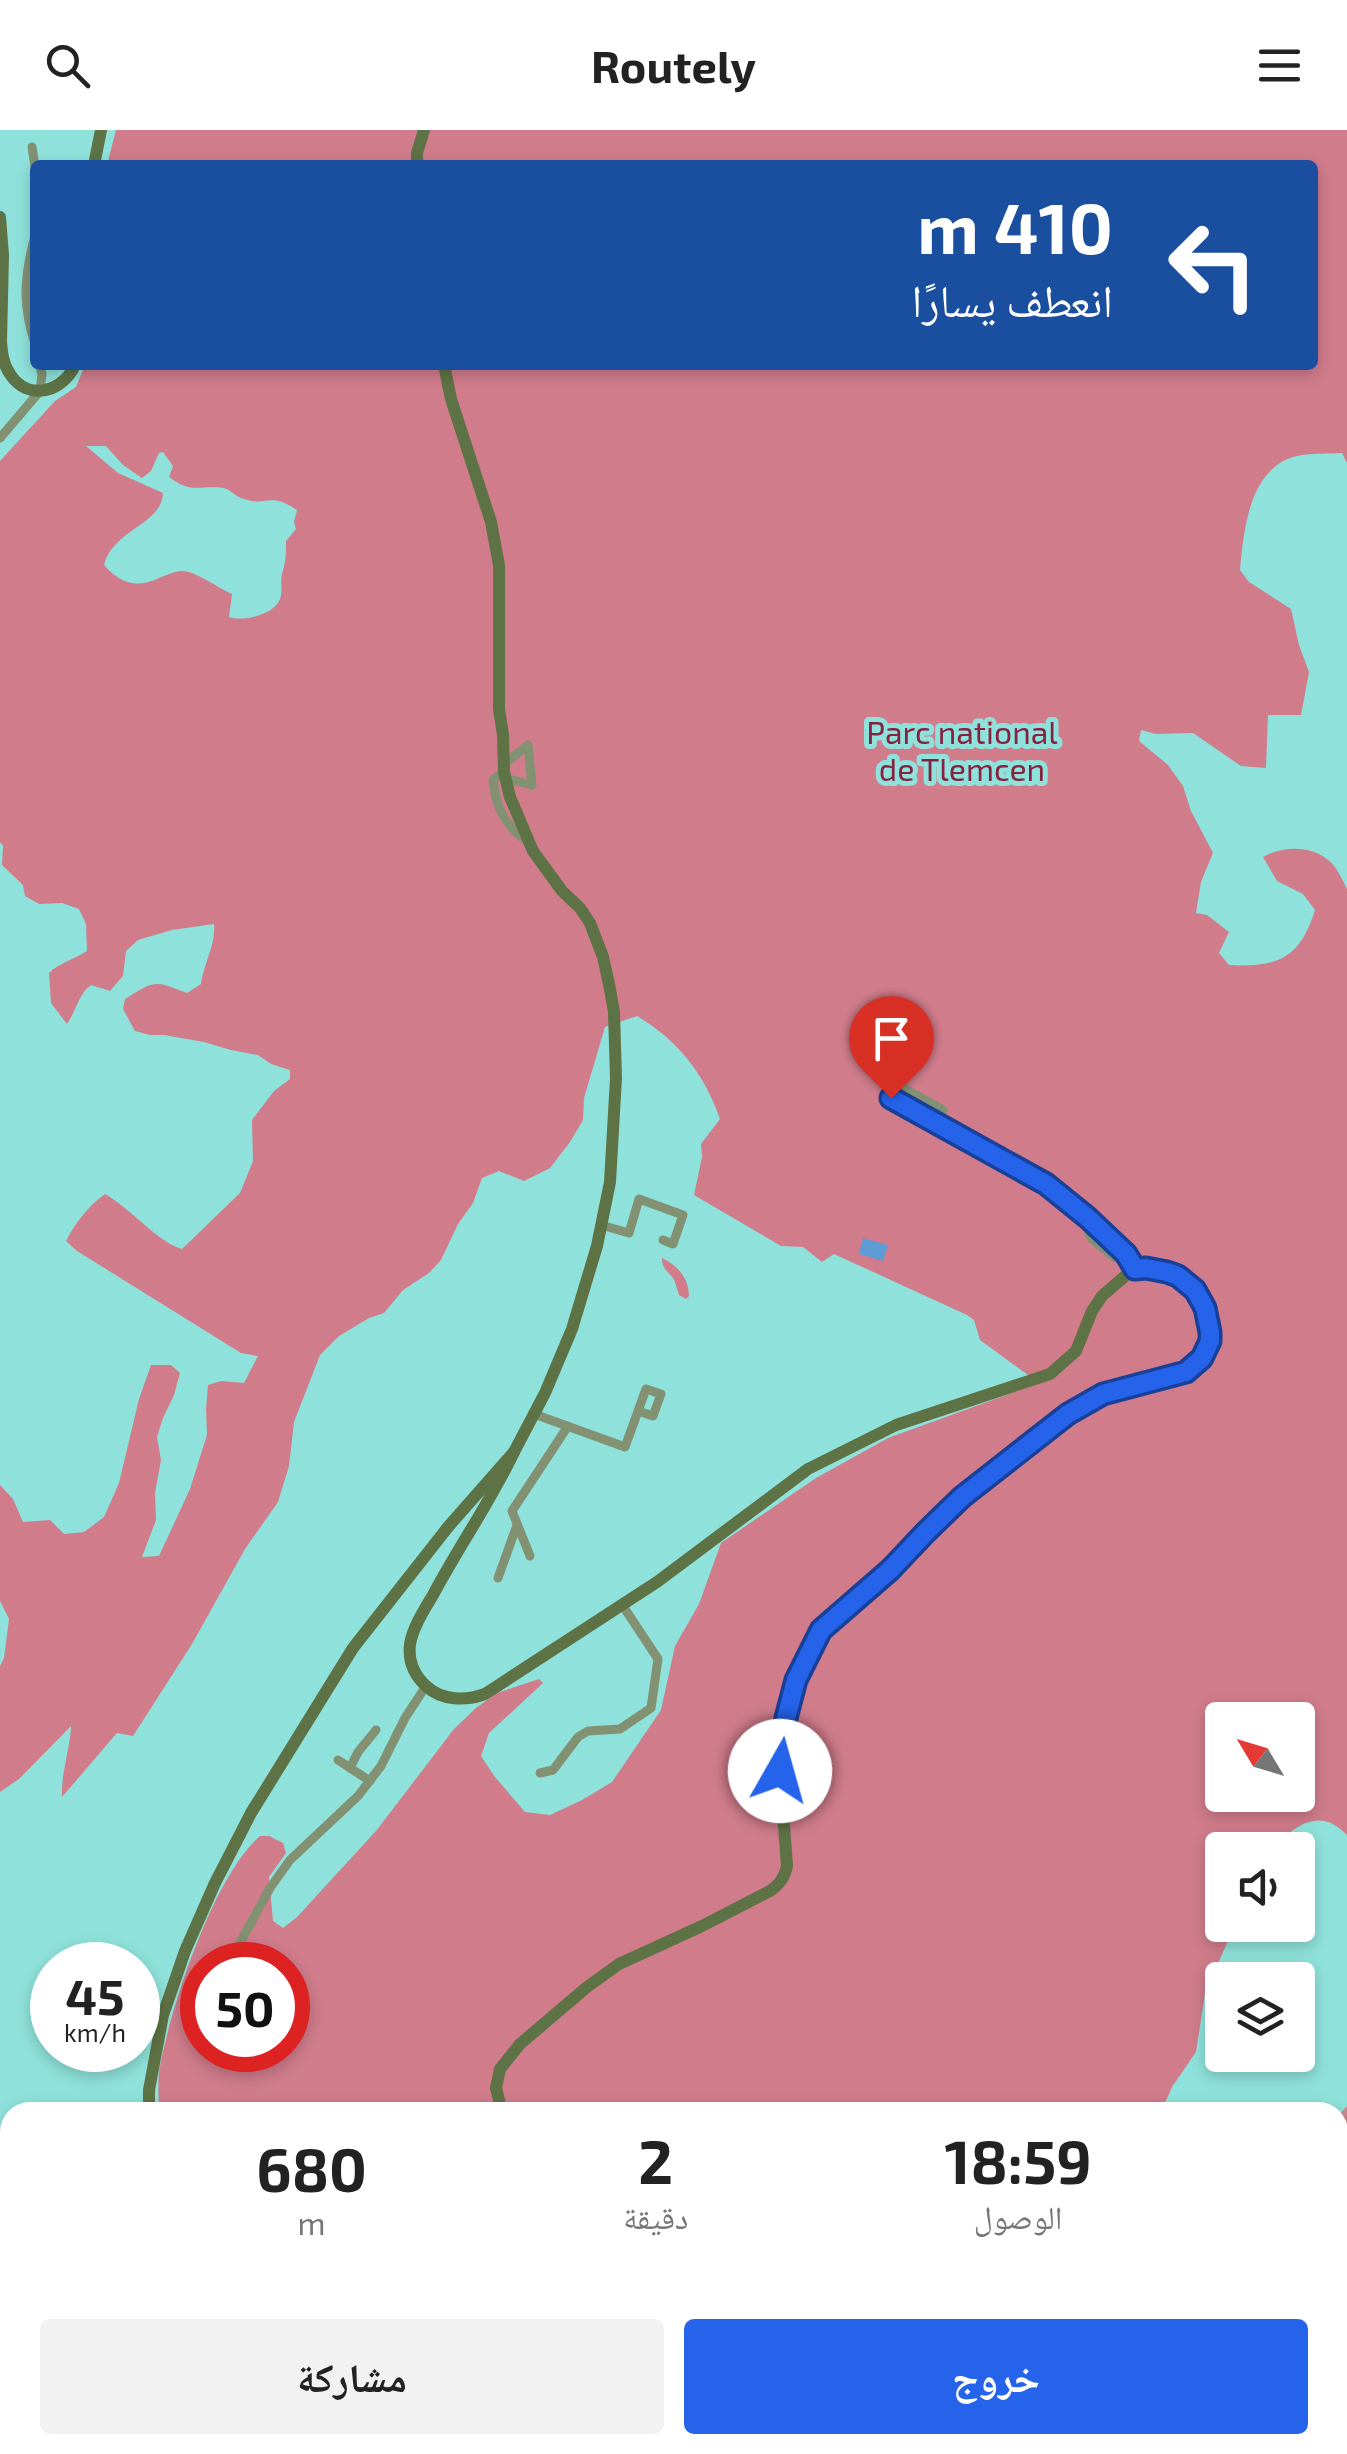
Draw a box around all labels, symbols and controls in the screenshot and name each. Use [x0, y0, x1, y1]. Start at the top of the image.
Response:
icon: search [40, 38, 95, 93]
text: Routely [591, 38, 756, 92]
icon: menu [1252, 38, 1307, 93]
text: 410 m [917, 184, 1113, 268]
icon: left [1148, 200, 1278, 330]
text: انعطف يسارًا [911, 272, 1113, 326]
park label: Parc national de Tlemcen [866, 712, 1058, 787]
pin [849, 996, 934, 1099]
icon: arrive [864, 1011, 919, 1066]
north arrow [1205, 1702, 1315, 1812]
map controls [1205, 1702, 1315, 2072]
position arrow [728, 1719, 832, 1823]
button: sound [1205, 1832, 1315, 1942]
speed limit sign: 50 [180, 1942, 310, 2072]
button: layers [1205, 1962, 1315, 2072]
text: 45 [65, 1965, 125, 2025]
text: km/h [64, 2017, 126, 2047]
text: 2 [638, 2124, 673, 2196]
text: 18:59 [945, 2124, 1092, 2196]
text: 680 [256, 2132, 367, 2204]
text: دقيقة [623, 2197, 688, 2235]
text: الوصول [974, 2197, 1062, 2235]
text: m [298, 2203, 326, 2241]
button: مشاركة [40, 2319, 664, 2434]
button: خروج [684, 2319, 1308, 2434]

